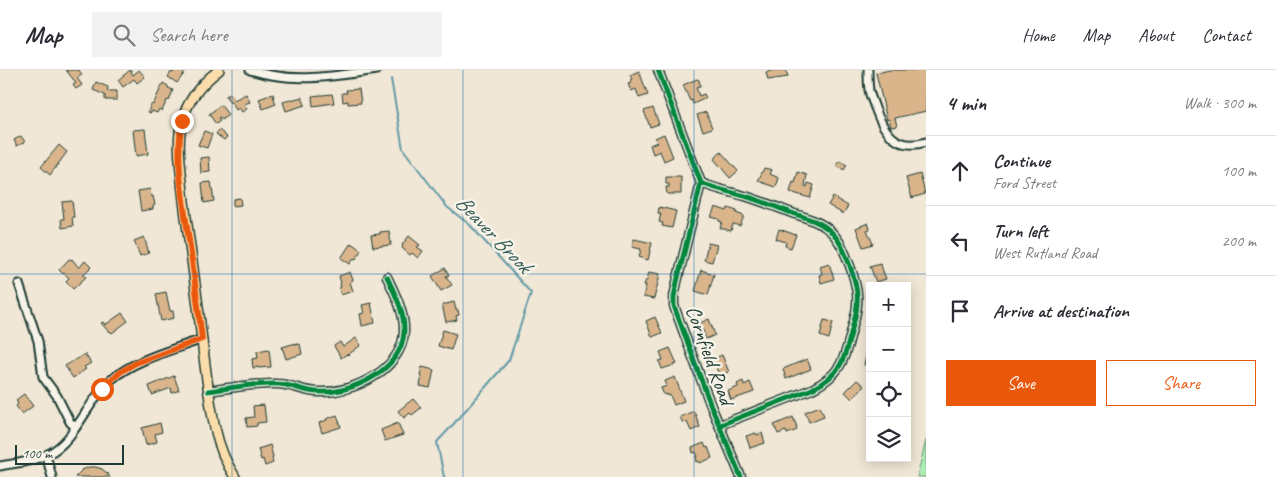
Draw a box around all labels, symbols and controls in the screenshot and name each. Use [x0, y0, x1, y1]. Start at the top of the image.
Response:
search box [92, 12, 442, 57]
text: Map [25, 20, 62, 50]
icon: search [110, 21, 138, 49]
text: Search here [150, 23, 228, 47]
text: Home [1022, 24, 1055, 46]
text: Map [1083, 24, 1110, 46]
text: About [1138, 24, 1174, 46]
text: Contact [1202, 24, 1251, 46]
text: 4 min [946, 90, 986, 116]
text: Walk · 300 m [1184, 93, 1256, 113]
route end [171, 110, 194, 133]
text: Continue [993, 149, 1050, 173]
icon: ahead [946, 157, 974, 185]
text: 100 m [1222, 161, 1256, 181]
text: Ford Street [993, 173, 1056, 193]
water label: Beaver Brook [449, 189, 540, 282]
text: Turn left [993, 219, 1048, 243]
icon: left [946, 227, 974, 255]
text: 200 m [1222, 231, 1256, 251]
text: West Rutland Road [993, 243, 1097, 263]
map controls [866, 282, 911, 462]
button: + [866, 282, 911, 327]
icon: arrive [946, 297, 974, 325]
text: Arrive at destination [993, 299, 1129, 323]
street label: Cornfield Road [680, 302, 741, 412]
button: − [866, 327, 911, 372]
button: Save [946, 360, 1096, 406]
button: Share [1106, 360, 1256, 406]
button: locate [866, 372, 911, 417]
route start [91, 378, 114, 401]
button: layers [866, 417, 911, 462]
scale bar [15, 442, 124, 465]
text: 100 m [22, 445, 52, 462]

